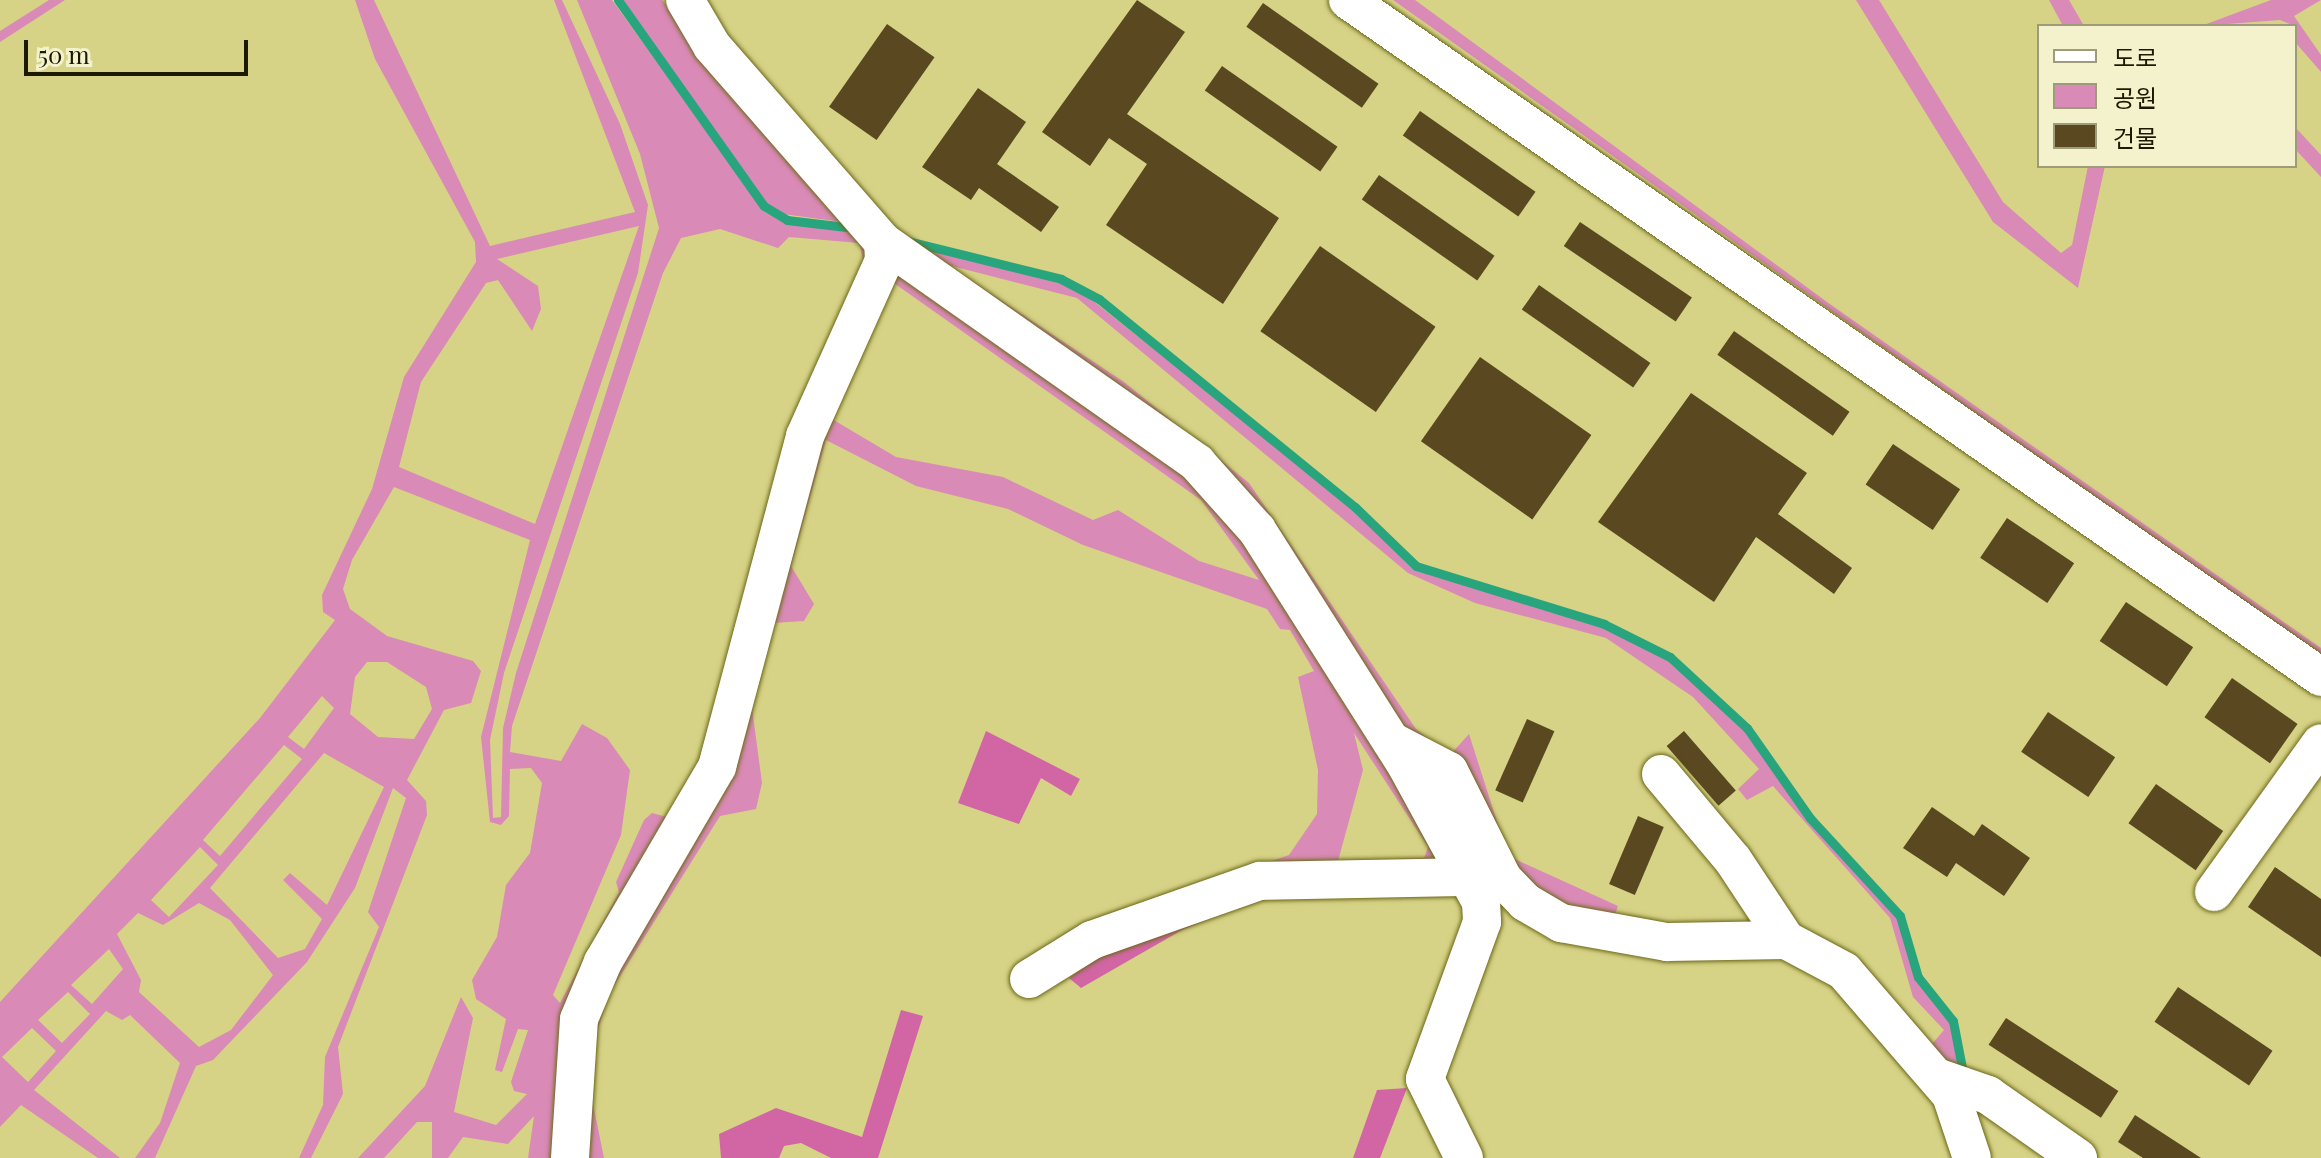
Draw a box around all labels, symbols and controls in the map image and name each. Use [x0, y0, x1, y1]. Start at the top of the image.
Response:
scale bar [28, 24, 252, 74]
legend [2037, 24, 2297, 168]
text: 50 m [38, 38, 90, 70]
text: 도로 [2113, 41, 2157, 73]
text: 공원 [2113, 81, 2157, 113]
text: 건물 [2113, 121, 2157, 153]

